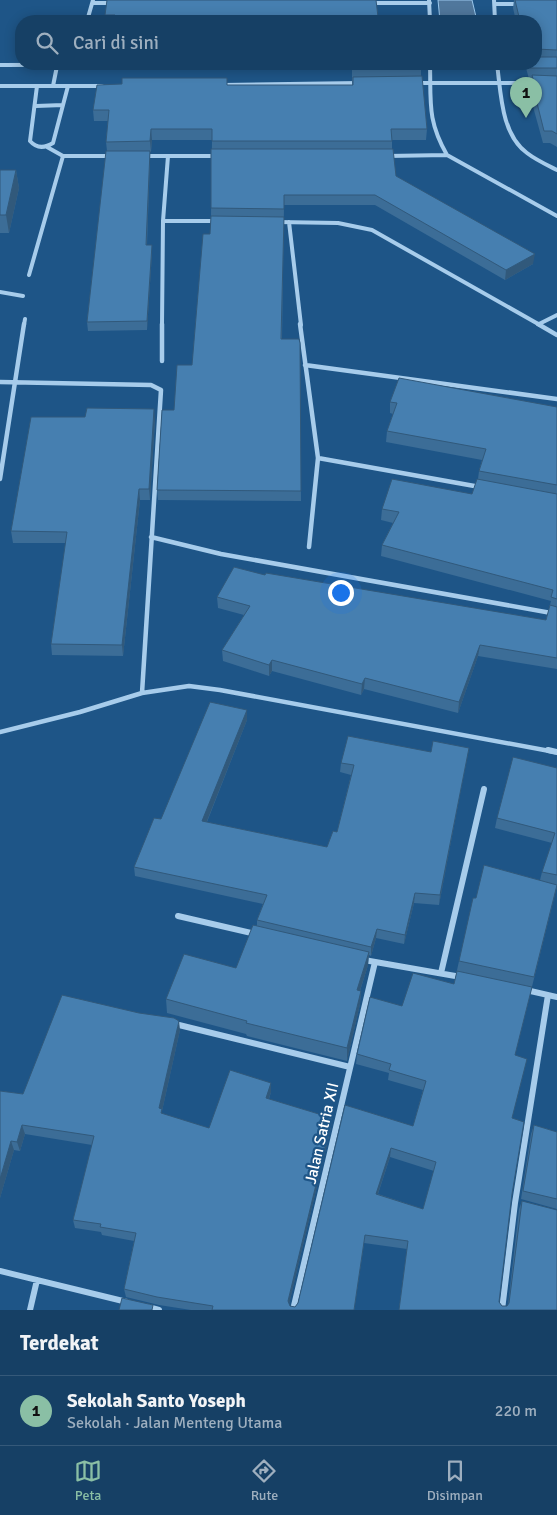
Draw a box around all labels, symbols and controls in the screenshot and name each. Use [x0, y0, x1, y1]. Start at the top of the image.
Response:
search box [15, 15, 542, 70]
icon: search [33, 29, 61, 57]
text: Cari di sini [73, 31, 159, 55]
pin: 1 [510, 77, 542, 118]
your location [328, 580, 354, 606]
street label: Jalan Satria XII [301, 1081, 343, 1186]
text: Terdekat [20, 1330, 99, 1356]
text: Sekolah Santo Yoseph [67, 1389, 246, 1413]
text: 1 [32, 1401, 40, 1421]
text: 220 m [495, 1401, 537, 1421]
text: Sekolah · Jalan Menteng Utama [67, 1413, 282, 1433]
tab: Peta [74, 1457, 102, 1504]
tab: Rute [250, 1457, 278, 1504]
tab: Disimpan [427, 1457, 483, 1504]

